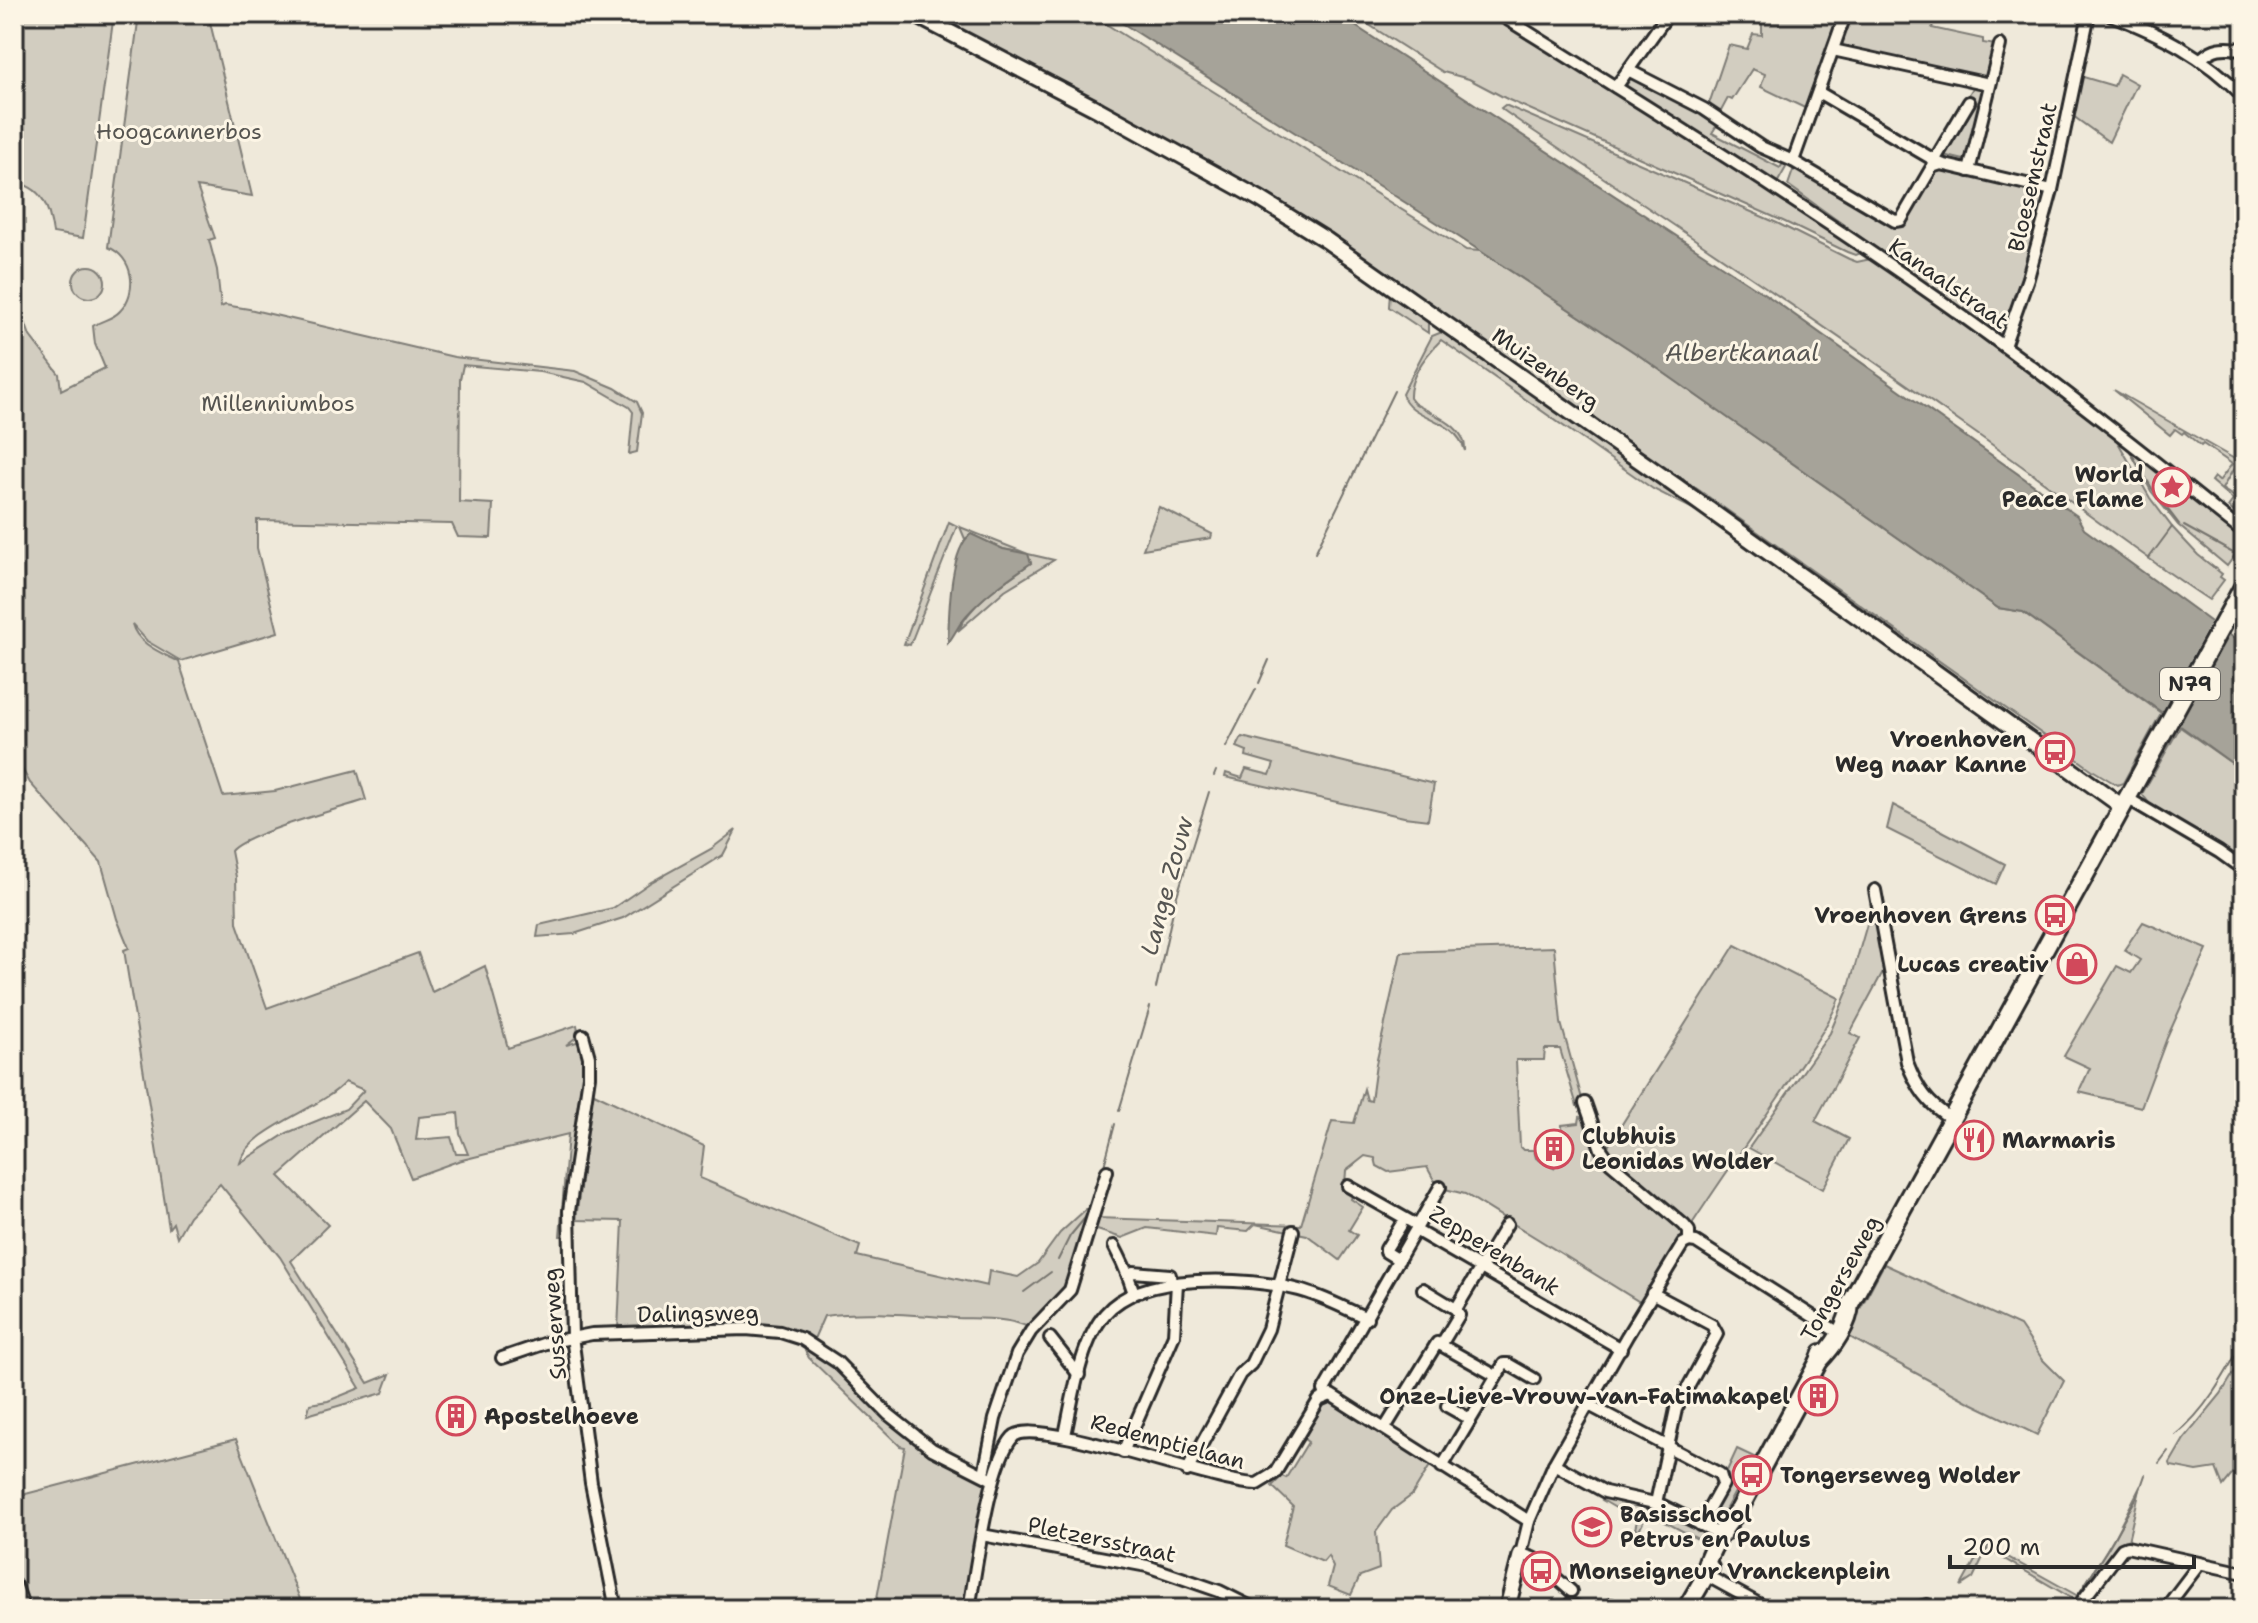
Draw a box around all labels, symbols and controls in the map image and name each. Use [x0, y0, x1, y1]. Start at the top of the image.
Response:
street label: Bloesemstraat [2001, 100, 2064, 255]
park label: Hoogcannerbos [96, 117, 262, 146]
street label: Kanaalstraat [1883, 231, 2014, 335]
street label: Muizenberg [1486, 321, 1605, 416]
water label: Albertkanaal [1665, 337, 1819, 369]
park label: Millenniumbos [201, 389, 355, 418]
place label: World Peace Flame [2002, 460, 2144, 514]
place icon: World Peace Flame [2151, 466, 2193, 508]
road number: N79 [2160, 668, 2220, 700]
place label: Vroenhoven Weg naar Kanne [1835, 725, 2027, 779]
bus stop icon: Vroenhoven Weg naar Kanne [2034, 731, 2076, 773]
water label: Lange Zouw [1133, 812, 1201, 959]
bus stop icon: Vroenhoven Grens [2034, 894, 2076, 936]
place label: Vroenhoven Grens [1814, 901, 2027, 930]
shop icon: Lucas creativ [2056, 943, 2098, 985]
place label: Lucas creativ [1897, 950, 2049, 979]
restaurant icon: Marmaris [1953, 1119, 1995, 1161]
place label: Clubhuis Leonidas Wolder [1582, 1122, 1774, 1176]
place label: Marmaris [2002, 1126, 2116, 1155]
building icon: Clubhuis Leonidas Wolder [1533, 1128, 1575, 1170]
street label: Zepperenbank [1424, 1199, 1566, 1302]
street label: Tongerseweg [1794, 1210, 1887, 1346]
street label: Susserweg [536, 1267, 573, 1381]
street label: Dalingsweg [637, 1298, 759, 1329]
building icon: Onze-Lieve-Vrouw-van-Fatimakapel [1797, 1375, 1839, 1417]
place label: Onze-Lieve-Vrouw-van-Fatimakapel [1379, 1382, 1790, 1411]
building icon: Apostelhoeve [435, 1395, 477, 1437]
place label: Apostelhoeve [484, 1402, 639, 1431]
street label: Redemptielaan [1088, 1407, 1248, 1476]
bus stop icon: Tongerseweg Wolder [1731, 1454, 1773, 1496]
place label: Tongerseweg Wolder [1780, 1461, 2021, 1490]
place label: Basisschool Petrus en Paulus [1620, 1500, 1811, 1554]
school or university icon: Basisschool Petrus en Paulus [1571, 1506, 1613, 1548]
street label: Pletzersstraat [1025, 1510, 1179, 1569]
scale bar [1950, 1519, 2194, 1569]
text: 200 m [1962, 1531, 2040, 1563]
bus stop icon: Monseigneur Vranckenplein [1520, 1550, 1562, 1592]
place label: Monseigneur Vranckenplein [1569, 1557, 1890, 1586]

